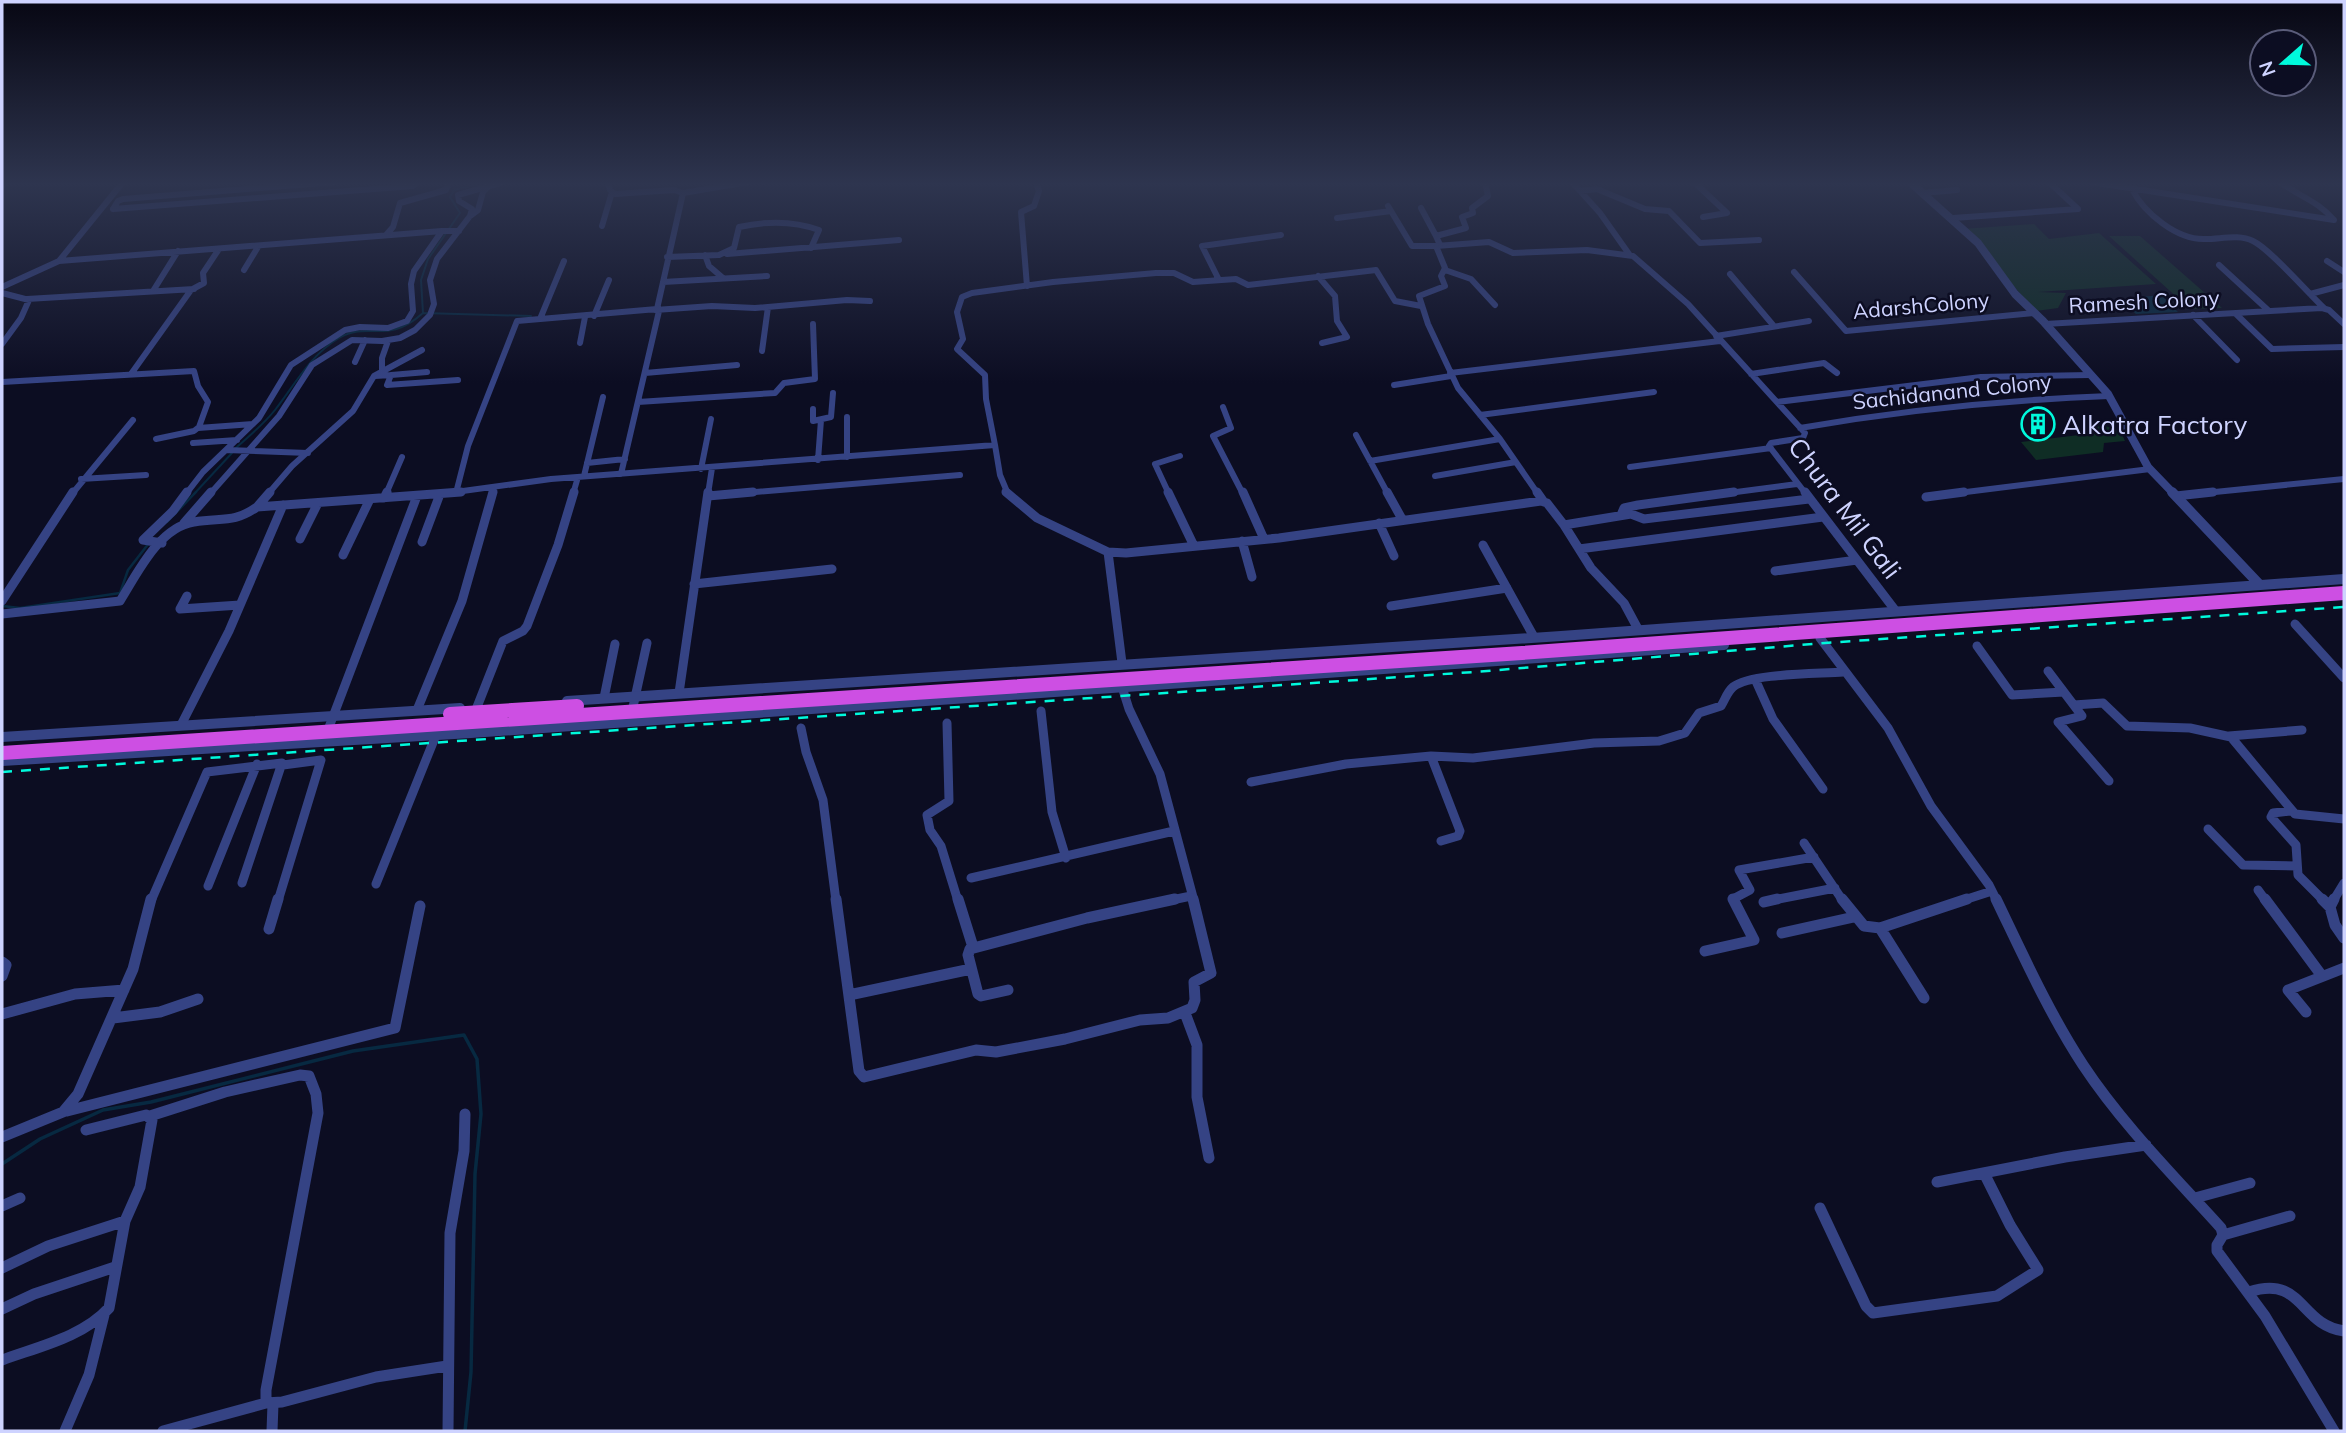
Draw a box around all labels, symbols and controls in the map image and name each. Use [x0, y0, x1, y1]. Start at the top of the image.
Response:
north arrow [2248, 28, 2318, 98]
text: N [2253, 58, 2281, 80]
street label: Ramesh Colony [2068, 284, 2220, 318]
street label: AdarshColony [1852, 286, 1990, 324]
street label: Sachidanand Colony [1851, 368, 2053, 414]
building icon: Alkatra Factory [2019, 405, 2057, 443]
place label: Alkatra Factory [2062, 408, 2248, 441]
street label: Chura Mil Gali [1781, 431, 1909, 585]

